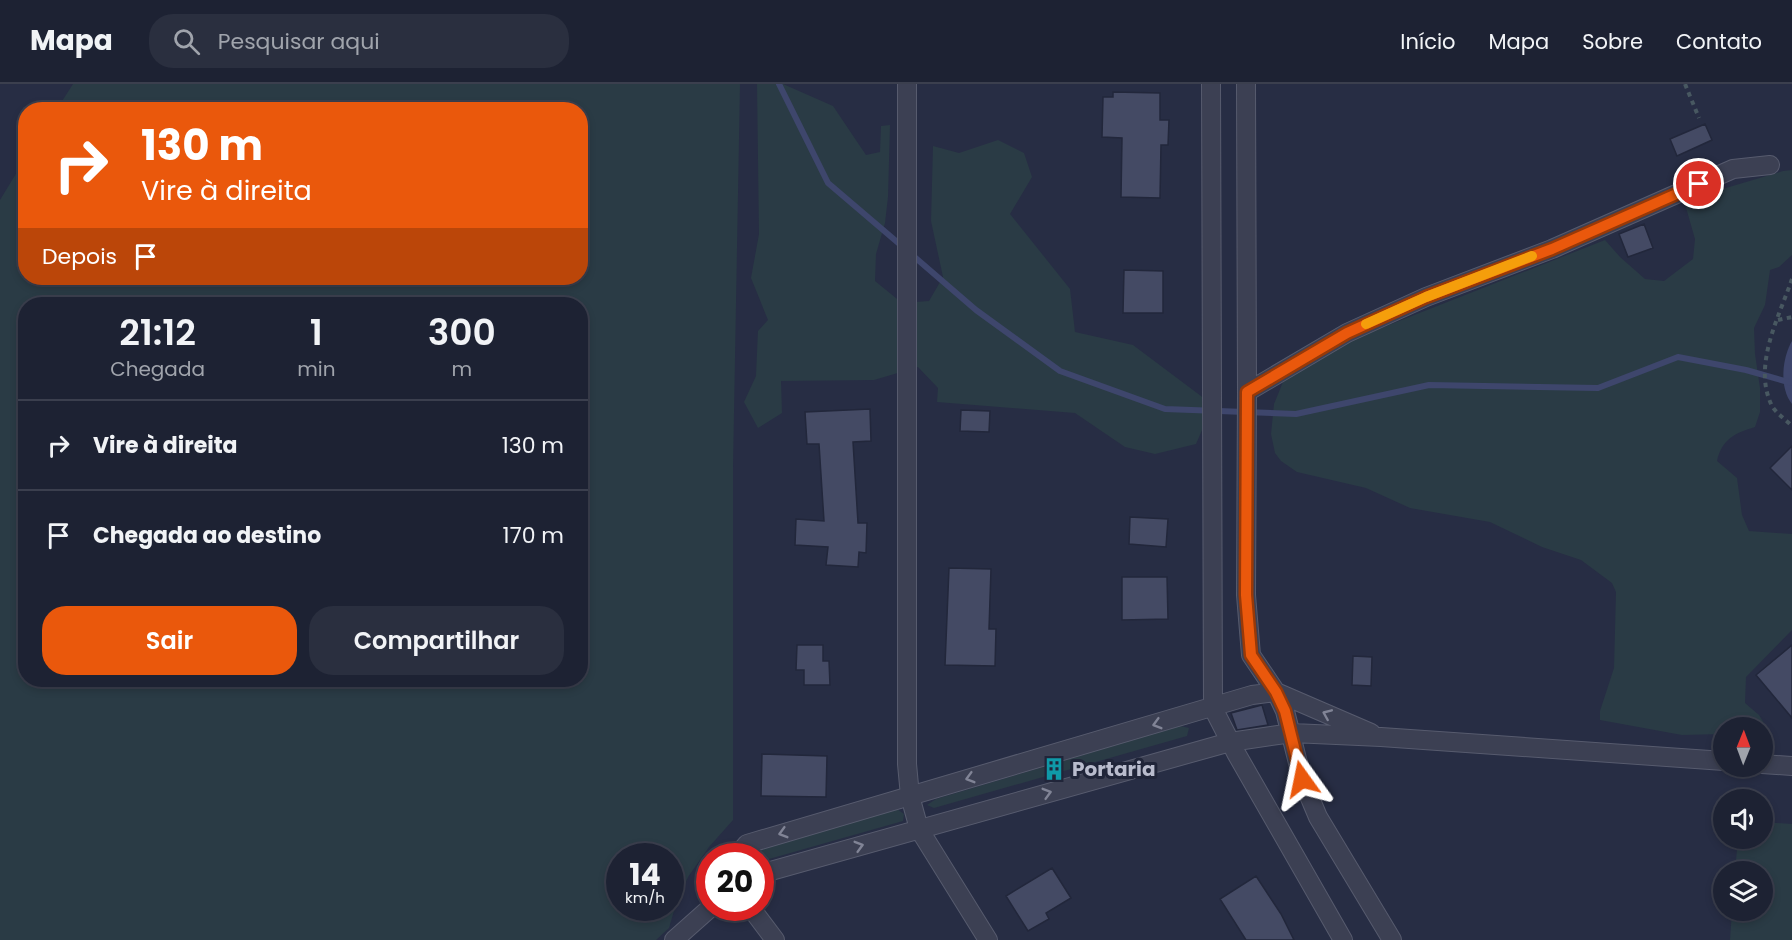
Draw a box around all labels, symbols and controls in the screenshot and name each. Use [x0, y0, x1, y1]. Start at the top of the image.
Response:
search box [149, 14, 569, 68]
text: Mapa [30, 21, 113, 60]
icon: search [170, 25, 203, 58]
text: Pesquisar aqui [218, 26, 380, 57]
text: Início [1400, 27, 1455, 56]
text: Mapa [1488, 27, 1549, 56]
text: Sobre [1582, 27, 1643, 56]
text: Contato [1676, 27, 1762, 56]
text: 130 m [141, 116, 263, 175]
icon: right [42, 126, 120, 204]
pin [1673, 158, 1724, 209]
icon: arrive [1682, 167, 1715, 200]
text: Vire à direita [141, 172, 312, 209]
icon: arrive [129, 240, 162, 273]
text: Depois [42, 241, 117, 272]
text: 21:12 [119, 307, 196, 358]
text: 1 [310, 307, 323, 358]
text: 300 [428, 307, 496, 358]
text: Chegada [110, 355, 205, 383]
text: min [297, 355, 335, 383]
text: m [451, 355, 472, 383]
icon: right [42, 429, 75, 462]
text: Vire à direita [93, 430, 238, 461]
text: 130 m [502, 430, 564, 461]
icon: arrive [42, 519, 75, 552]
text: Chegada ao destino [93, 520, 321, 551]
text: 170 m [503, 520, 564, 551]
button: Sair [42, 606, 297, 675]
button: Compartilhar [309, 606, 564, 675]
one-way arrow [1322, 709, 1333, 721]
one-way arrow [1152, 717, 1163, 729]
north arrow [1713, 717, 1773, 777]
map controls [1713, 717, 1773, 921]
position arrow [1270, 747, 1334, 811]
place label: Portaria [1072, 755, 1156, 783]
building icon: Portaria [1041, 756, 1067, 782]
one-way arrow [965, 771, 976, 783]
one-way arrow [1041, 788, 1052, 800]
button: sound [1713, 789, 1773, 849]
one-way arrow [778, 826, 789, 838]
one-way arrow [854, 840, 864, 853]
speed limit sign: 20 [696, 843, 774, 921]
text: 14 [629, 853, 661, 896]
button: layers [1713, 861, 1773, 921]
text: km/h [625, 887, 665, 908]

